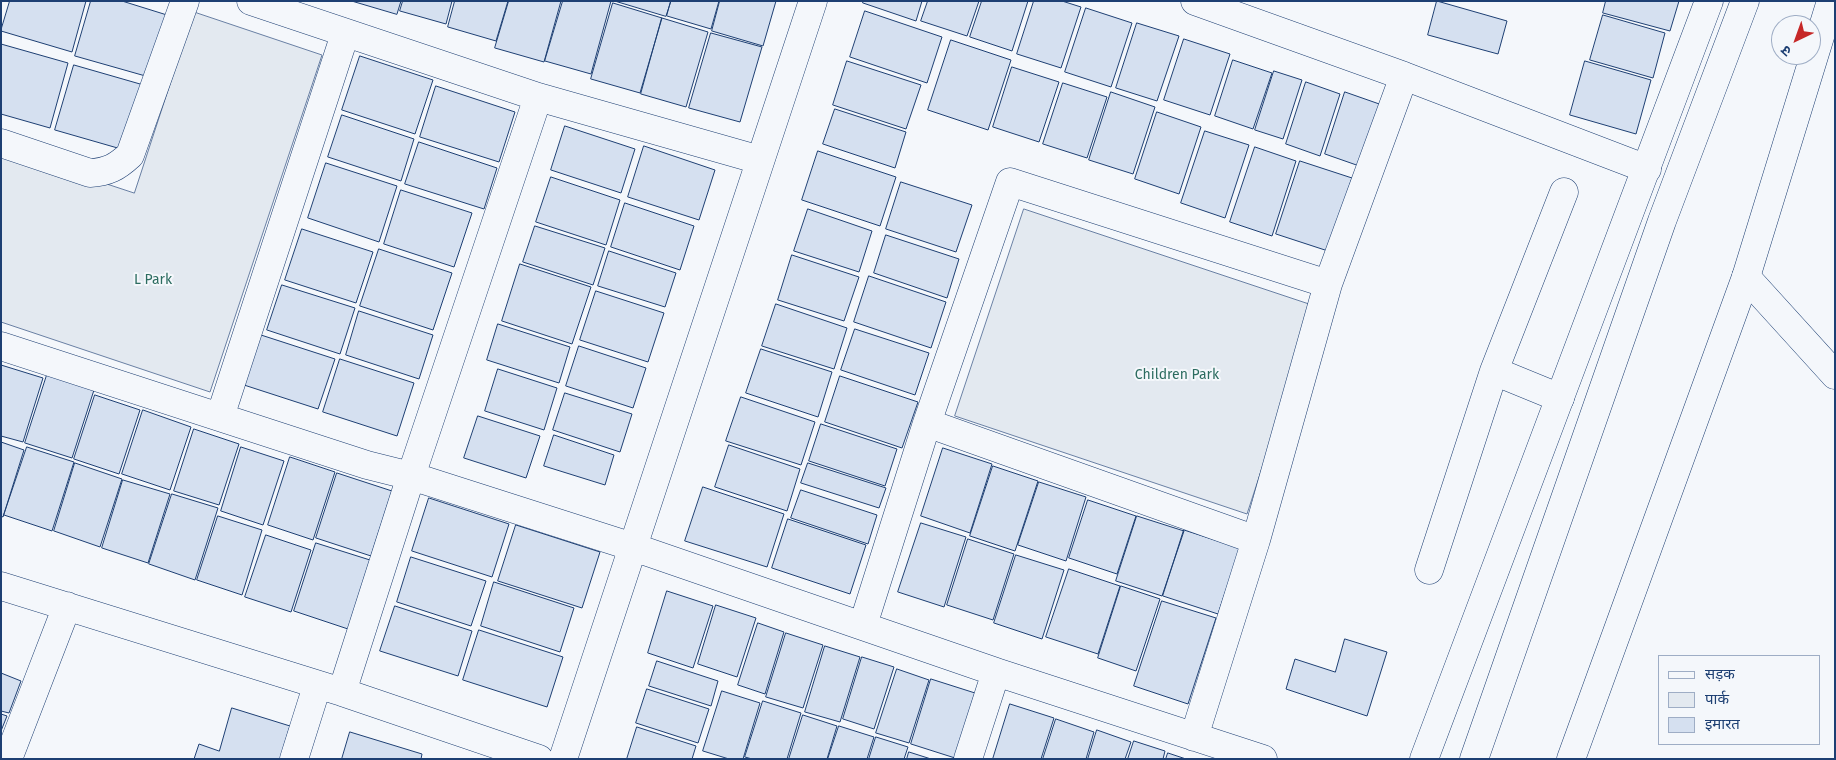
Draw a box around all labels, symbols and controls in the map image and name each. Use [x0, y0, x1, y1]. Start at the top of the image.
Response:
north arrow [1771, 15, 1821, 65]
text: उ [1778, 42, 1795, 60]
park label: L Park [134, 272, 172, 288]
park label: Children Park [1135, 367, 1219, 383]
legend [1658, 655, 1821, 745]
text: सड़क [1705, 665, 1735, 683]
text: पार्क [1705, 690, 1729, 708]
text: इमारत [1705, 715, 1740, 733]

